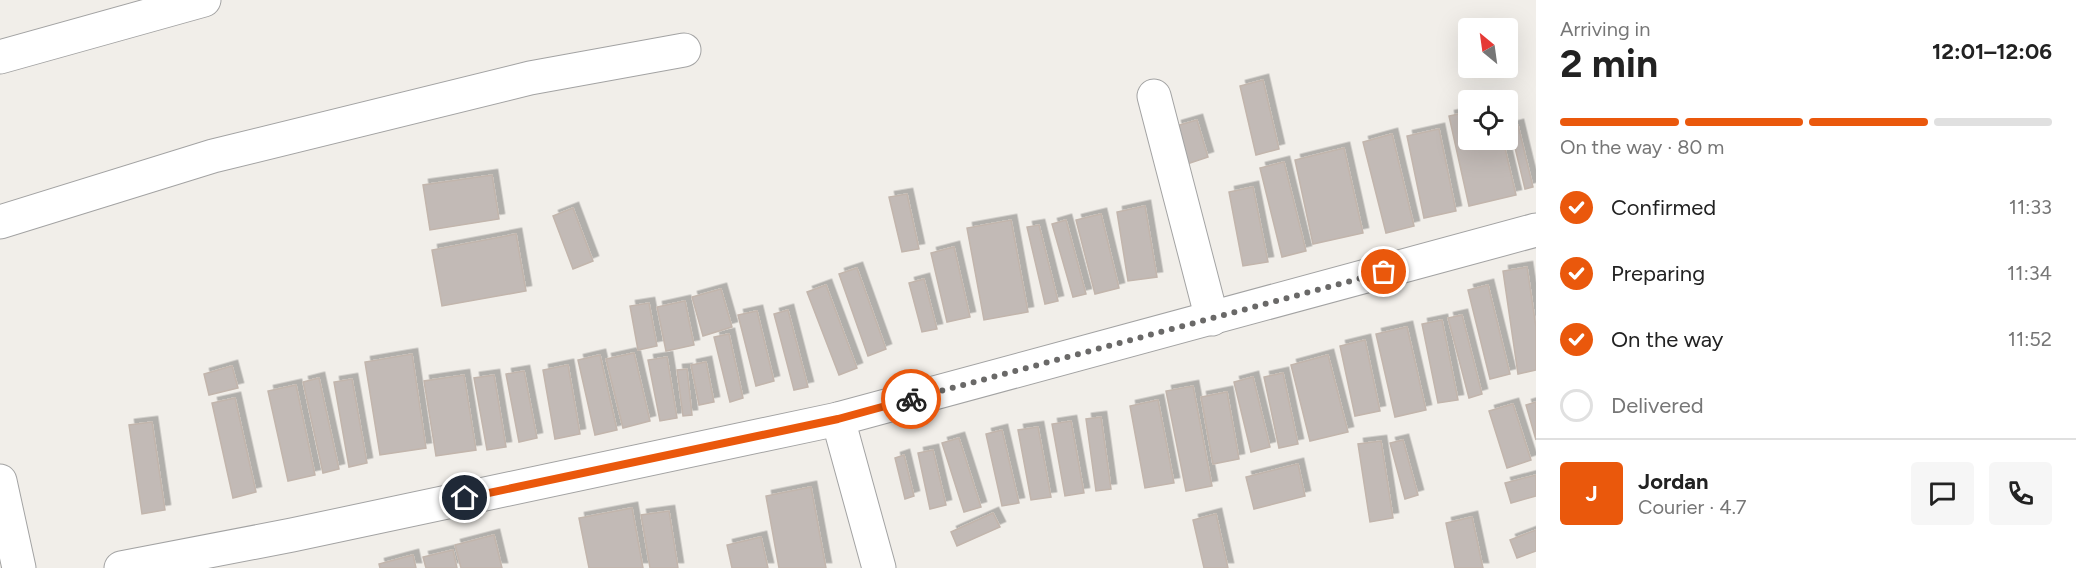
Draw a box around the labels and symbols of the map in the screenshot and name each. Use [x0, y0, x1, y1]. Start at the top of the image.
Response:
north arrow [1458, 18, 1518, 78]
pin [1358, 246, 1409, 297]
courier [881, 369, 941, 429]
pin [439, 472, 490, 523]

